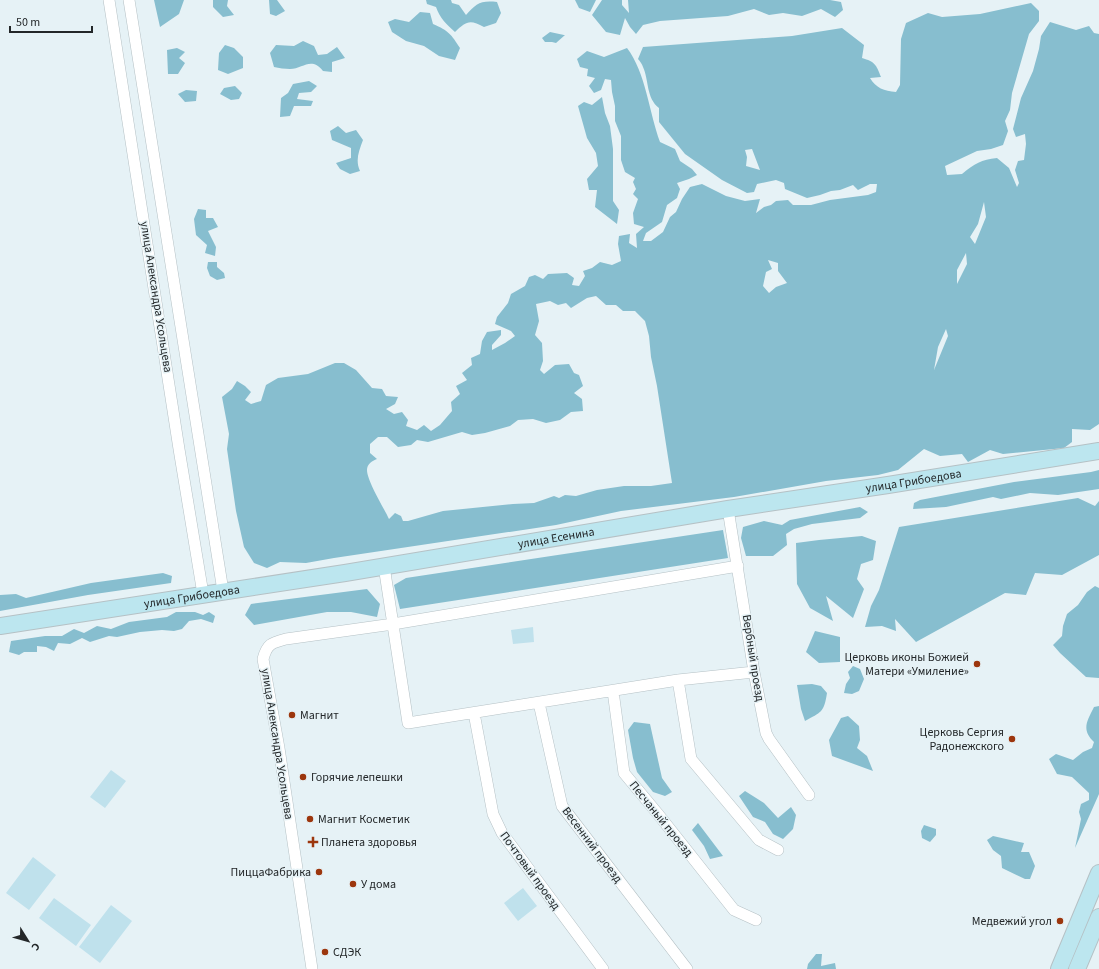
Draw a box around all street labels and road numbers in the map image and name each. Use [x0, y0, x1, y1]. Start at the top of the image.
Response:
street label: улица Александра Усольцева [136, 220, 176, 374]
street label: улица Грибоедова [864, 465, 963, 497]
street label: улица Есенина [516, 523, 596, 553]
street label: улица Грибоедова [143, 581, 241, 612]
street label: Вербный проезд [738, 613, 768, 703]
street label: улица Александра Усольцева [257, 667, 297, 821]
street label: Песчаный проезд [625, 778, 697, 861]
street label: Весенний проезд [558, 803, 627, 887]
street label: Почтовый проезд [496, 828, 565, 914]

